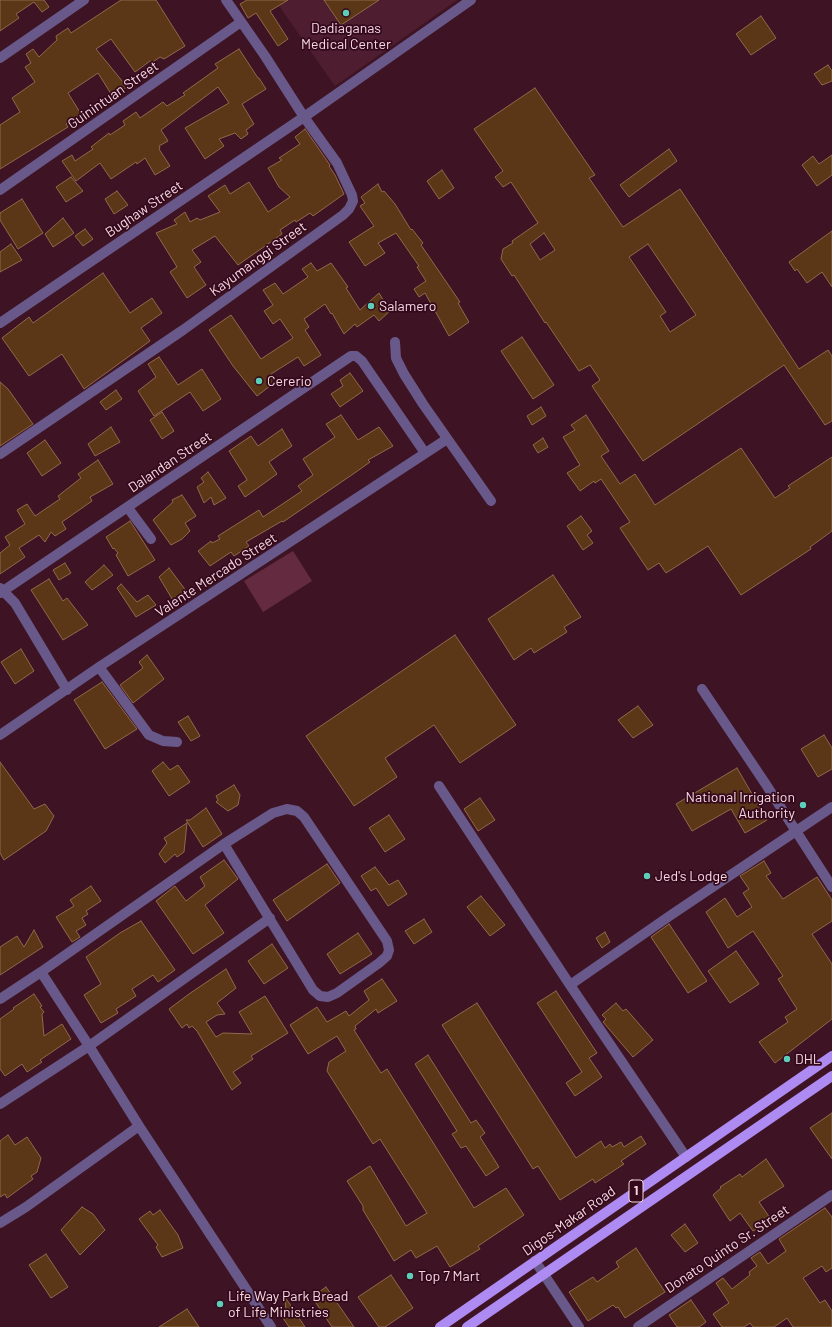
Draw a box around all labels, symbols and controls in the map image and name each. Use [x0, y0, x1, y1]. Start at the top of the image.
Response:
marker: Dadiaganas Medical Center [341, 8, 351, 18]
place label: Dadiaganas Medical Center [301, 20, 391, 52]
street label: Guinintuan Street [65, 58, 161, 132]
street label: Bughaw Street [102, 177, 186, 241]
street label: Kayumanggi Street [206, 218, 310, 300]
place label: Salamero [379, 298, 436, 314]
marker: Salamero [366, 301, 376, 311]
place label: Cererio [267, 373, 312, 389]
marker: Cererio [254, 376, 264, 386]
street label: Dalandan Street [125, 428, 215, 496]
street label: Valente Mercado Street [152, 529, 280, 621]
place label: National Irrigation Authority [686, 789, 795, 822]
marker: National Irrigation Authority [798, 800, 808, 810]
place label: Jed's Lodge [655, 868, 727, 884]
marker: Jed's Lodge [642, 871, 652, 881]
place label: DHL [795, 1051, 821, 1067]
marker: DHL [782, 1054, 792, 1064]
road number: 1 [629, 1180, 643, 1202]
street label: Digos-Makar Road [519, 1183, 619, 1259]
street label: Donato Quinto Sr. Street [662, 1201, 792, 1297]
place label: Top 7 Mart [418, 1268, 480, 1284]
marker: Top 7 Mart [405, 1271, 415, 1281]
place label: Life Way Park Bread of Life Ministries [228, 1288, 348, 1320]
marker: Life Way Park Bread of Life Ministries [215, 1299, 225, 1309]

